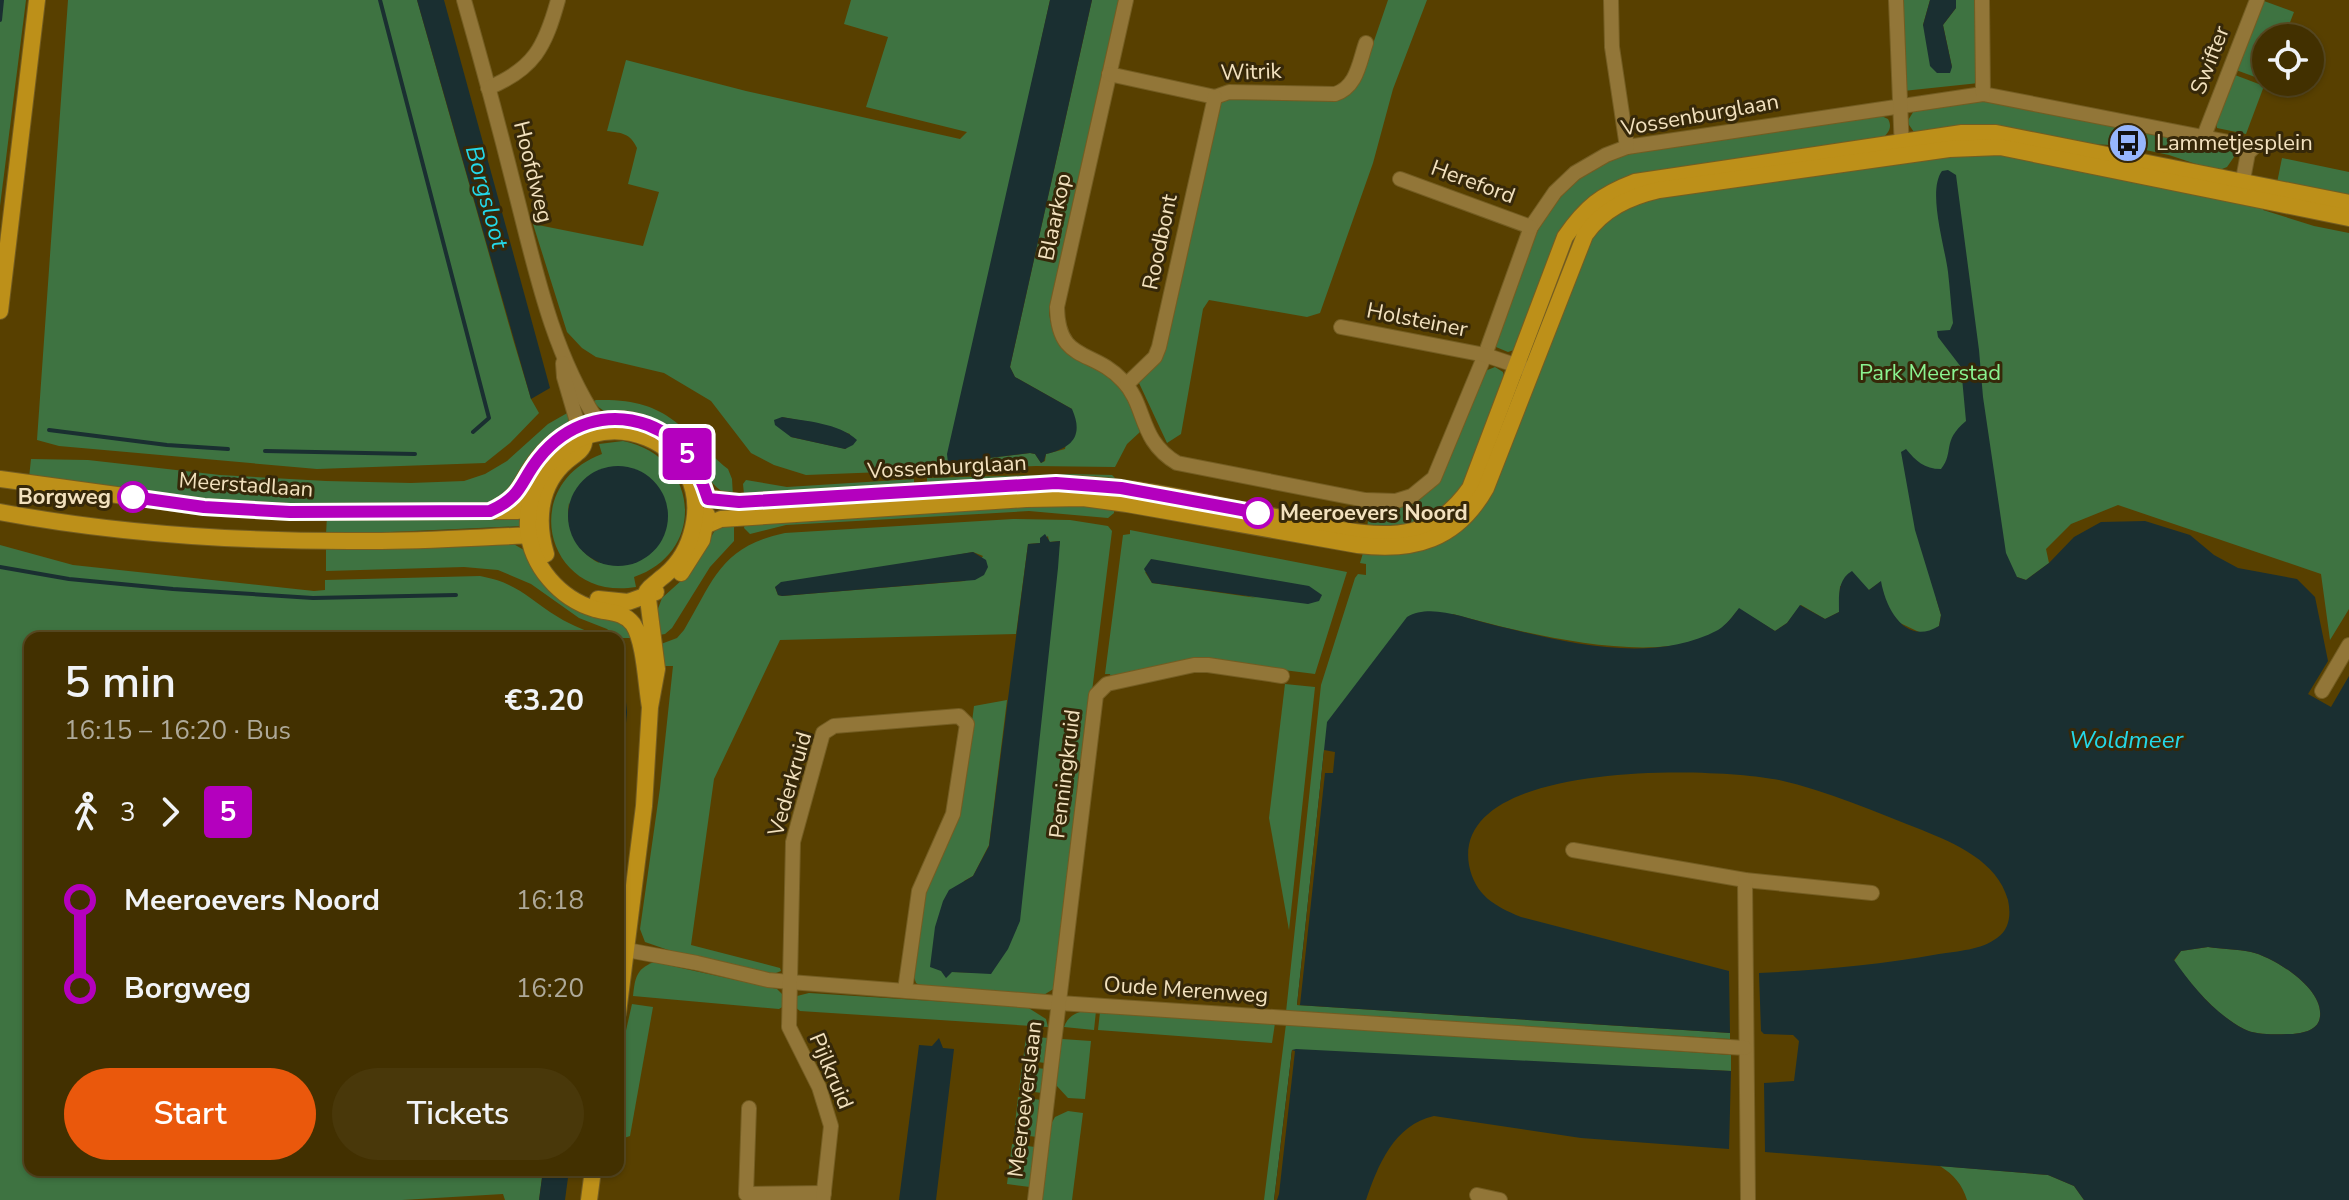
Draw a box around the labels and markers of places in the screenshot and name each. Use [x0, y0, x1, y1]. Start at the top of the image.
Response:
bus stop icon: Lammetjesplein [2107, 122, 2149, 164]
place label: Lammetjesplein [2156, 128, 2313, 158]
place label: Borgweg [18, 482, 111, 512]
marker: Borgweg [118, 482, 148, 512]
marker: Meeroevers Noord [1243, 498, 1273, 528]
place label: Meeroevers Noord [1280, 498, 1468, 528]

